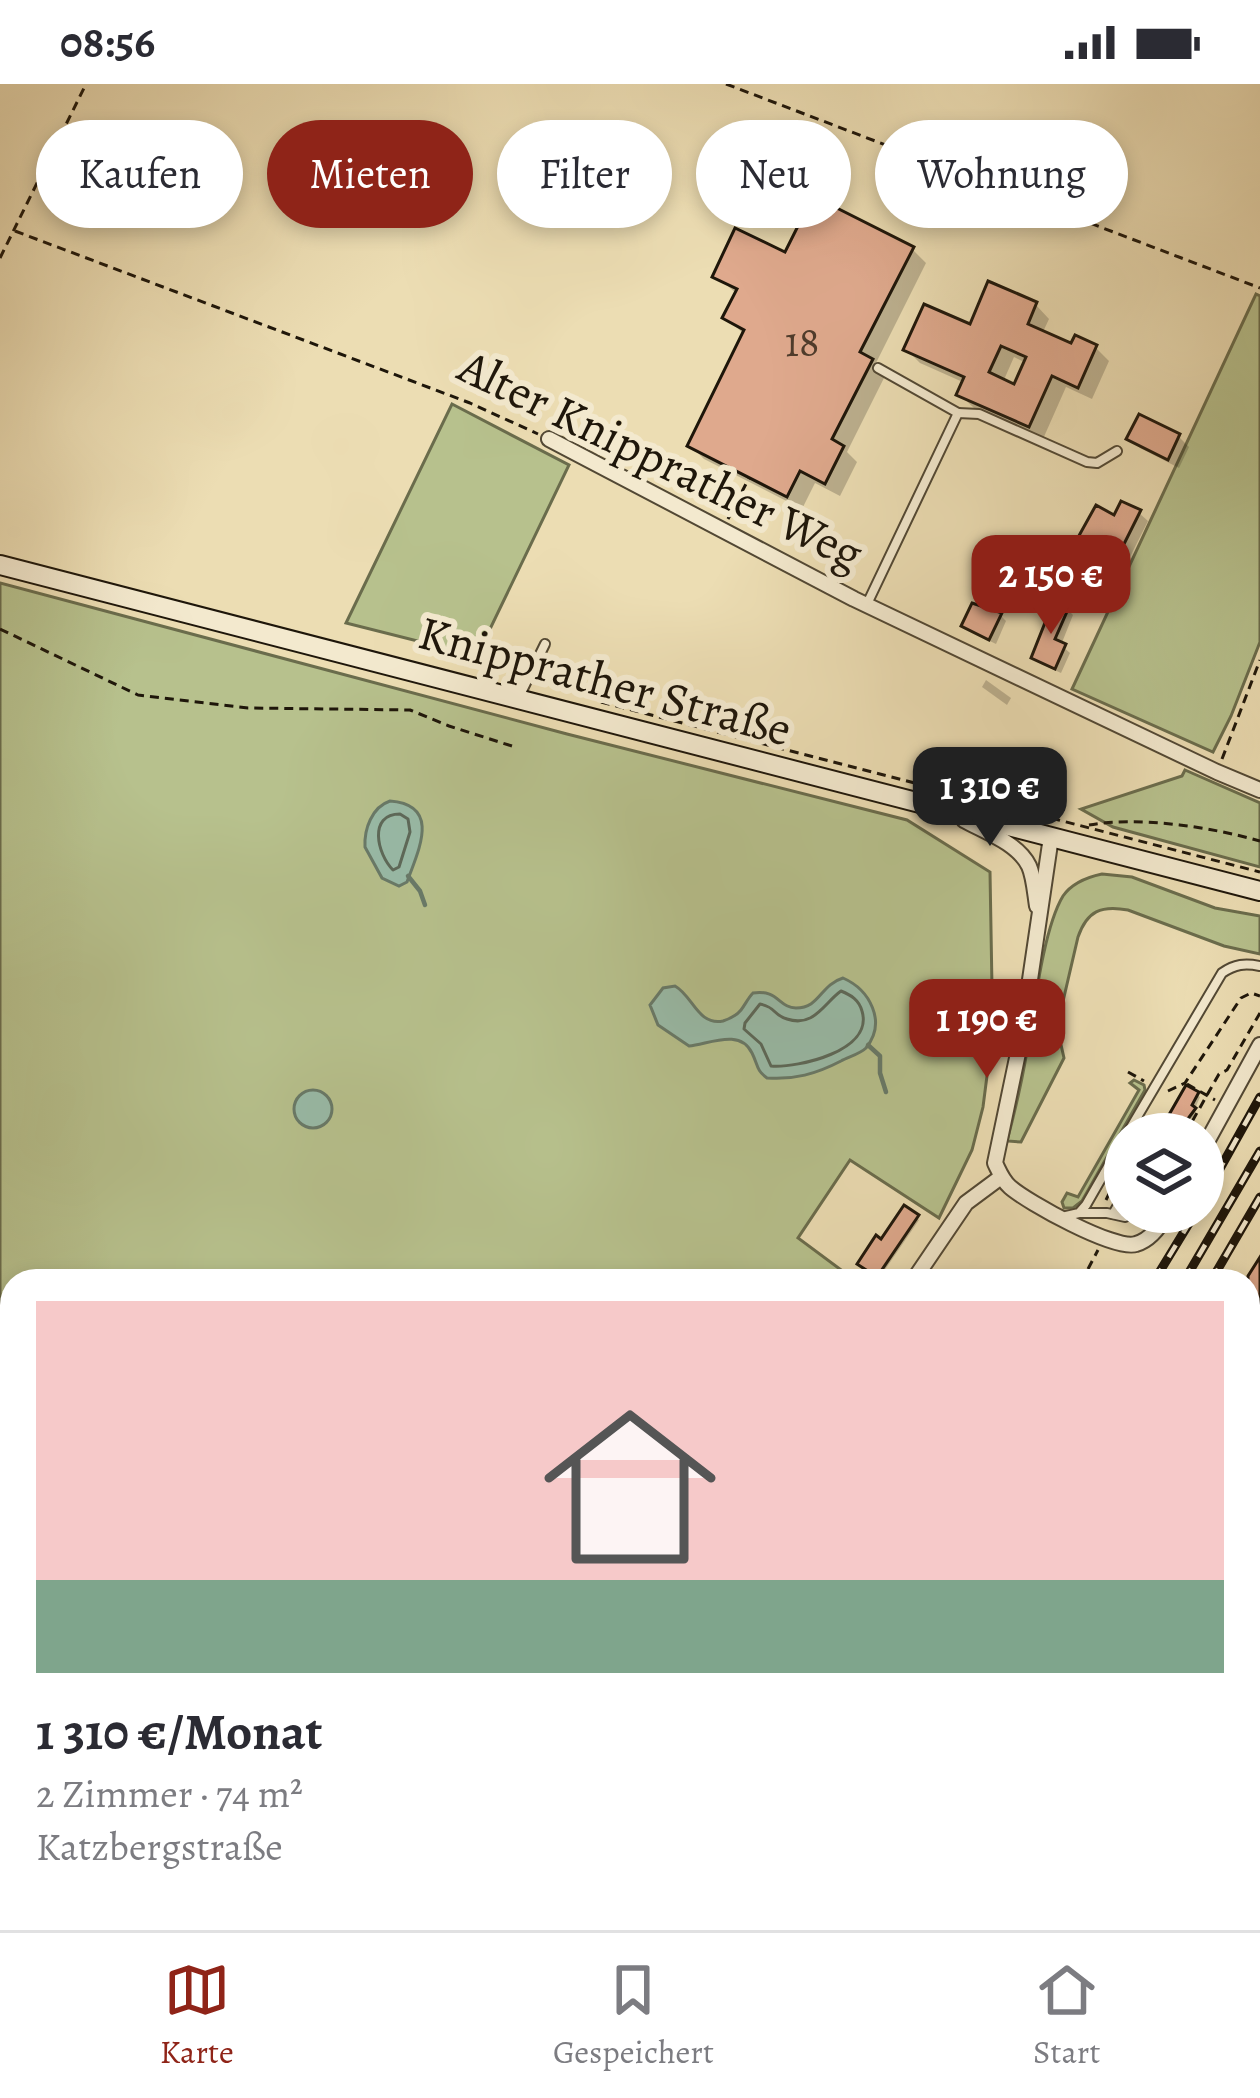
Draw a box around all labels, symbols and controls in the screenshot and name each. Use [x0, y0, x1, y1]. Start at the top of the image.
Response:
text: 08:56 [60, 11, 155, 73]
chip: Kaufen [36, 120, 243, 228]
chip: Mieten [267, 120, 473, 228]
chip: Filter [497, 120, 672, 228]
chip: Neu [696, 120, 851, 228]
chip: Wohnung [875, 120, 1128, 228]
house number: 18 [785, 313, 819, 370]
street label: Alter Knipprather Weg [447, 333, 874, 587]
pin: 2 150 € [940, 535, 1162, 637]
text: 2 150 € [998, 547, 1104, 600]
street label: Knipprather Straße [411, 600, 799, 762]
pin: 1 310 € [879, 747, 1101, 849]
text: 1 310 € [940, 759, 1040, 812]
pin: 1 190 € [876, 979, 1098, 1081]
text: 1 190 € [936, 991, 1038, 1044]
map controls [1104, 1113, 1224, 1233]
button: layers [1104, 1113, 1224, 1233]
icon: home [522, 1379, 738, 1595]
text: 1 310 €/Monat [36, 1697, 323, 1767]
text: 2 Zimmer · 74 m² [36, 1767, 303, 1820]
text: Katzbergstraße [36, 1820, 283, 1873]
tab: Karte [160, 1957, 234, 2074]
tab: Gespeichert [553, 1957, 714, 2074]
tab: Start [1033, 1957, 1100, 2074]

